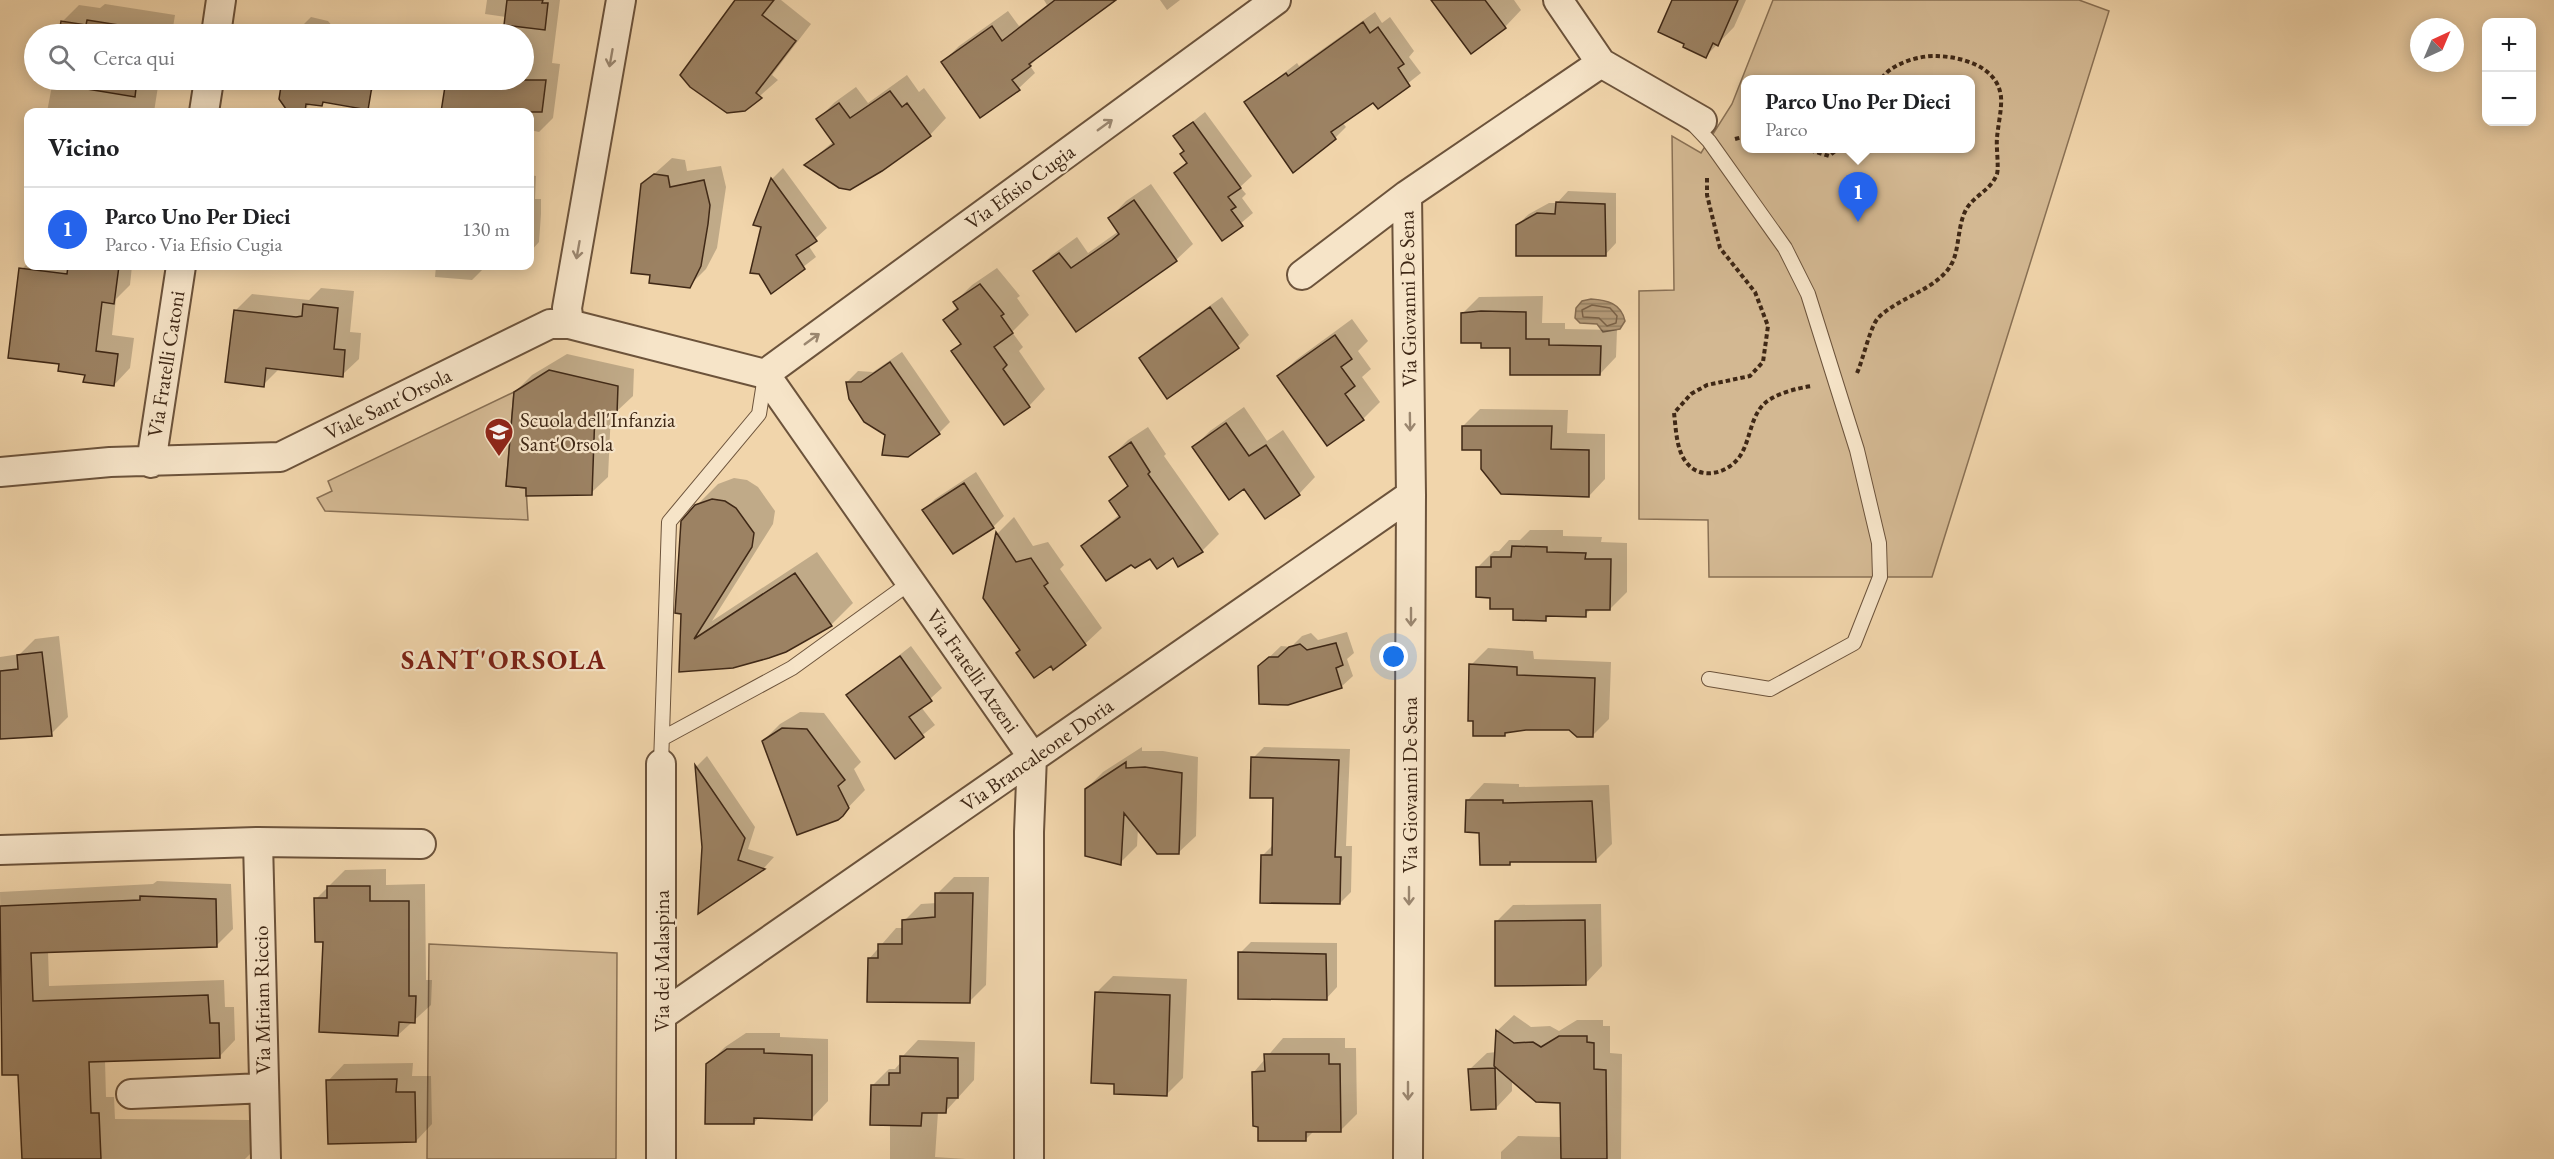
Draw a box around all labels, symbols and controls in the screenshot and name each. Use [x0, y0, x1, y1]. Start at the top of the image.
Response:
north arrow [2410, 18, 2464, 72]
map controls [2482, 18, 2536, 126]
button: + [2482, 18, 2536, 72]
search box [24, 24, 534, 90]
icon: search [45, 41, 78, 74]
text: Cerca qui [93, 43, 175, 72]
one-way arrow [605, 47, 616, 67]
button: − [2482, 72, 2536, 126]
popup [1741, 75, 1975, 153]
text: Parco Uno Per Dieci [1765, 87, 1951, 116]
text: Parco [1765, 116, 1808, 142]
one-way arrow [1097, 119, 1113, 131]
text: Vicino [48, 130, 119, 164]
street label: Via Efisio Cugia [959, 137, 1080, 236]
pin: 1 [1838, 172, 1878, 222]
text: Parco Uno Per Dieci [105, 202, 291, 231]
street label: Via Giovanni De Sena [1392, 210, 1423, 387]
text: 1 [62, 216, 73, 242]
text: 130 m [462, 216, 510, 242]
text: Parco · Via Efisio Cugia [105, 231, 282, 257]
one-way arrow [572, 239, 583, 259]
street label: Via Fratelli Catoni [141, 289, 190, 439]
one-way arrow [804, 333, 820, 346]
street label: Viale Sant'Orsola [320, 361, 456, 446]
place label: Scuola dell'Infanzia Sant'Orsola [520, 406, 676, 457]
one-way arrow [1404, 411, 1416, 431]
school or university icon: Scuola dell'Infanzia Sant'Orsola [483, 416, 515, 458]
street label: Via Fratelli Atzeni [921, 603, 1026, 738]
one-way arrow [1405, 606, 1417, 626]
district label: SANT'ORSOLA [401, 642, 607, 677]
your location [1379, 642, 1408, 671]
street label: Via Brancaleone Doria [955, 691, 1119, 817]
street label: Via Giovanni De Sena [1396, 696, 1423, 873]
one-way arrow [1403, 885, 1415, 905]
street label: Via dei Malaspina [648, 889, 675, 1032]
street label: Via Miriam Riccio [247, 925, 276, 1075]
one-way arrow [1402, 1080, 1414, 1100]

